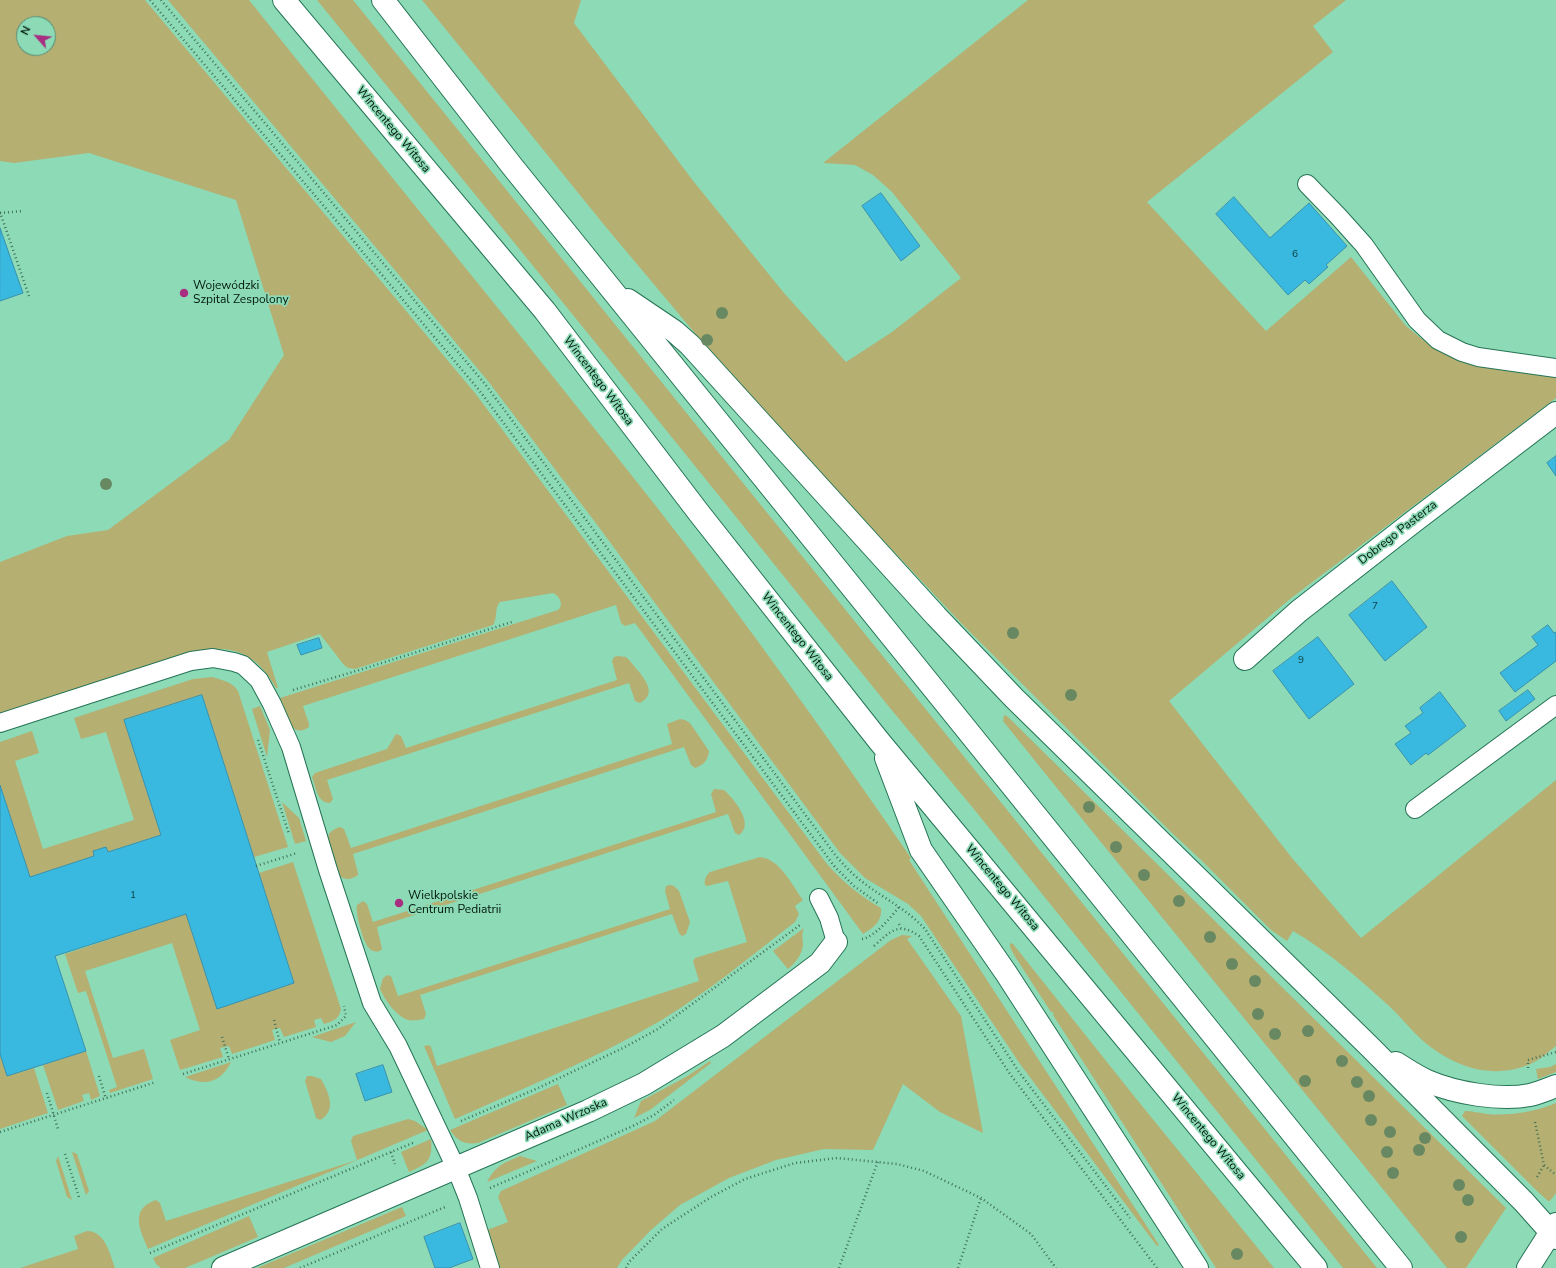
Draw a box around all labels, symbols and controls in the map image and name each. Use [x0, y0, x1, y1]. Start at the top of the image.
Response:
north arrow [16, 16, 56, 56]
text: N [17, 24, 34, 38]
street label: Wincentego Witosa [353, 84, 433, 176]
house number: 6 [1292, 249, 1298, 261]
place label: Wojewódzki Szpital Zespolony [193, 279, 289, 307]
marker: Wojewódzki Szpital Zespolony [178, 287, 190, 299]
street label: Wincentego Witosa [560, 334, 636, 428]
street label: Dobrego Pasterza [1356, 498, 1440, 568]
street label: Wincentego Witosa [758, 590, 836, 684]
house number: 7 [1372, 601, 1378, 613]
house number: 9 [1298, 655, 1304, 667]
street label: Wincentego Witosa [962, 842, 1042, 934]
place label: Wielkpolskie Centrum Pediatrii [408, 889, 501, 917]
house number: 1 [130, 890, 136, 902]
marker: Wielkpolskie Centrum Pediatrii [393, 897, 405, 909]
street label: Wincentego Witosa [1168, 1091, 1248, 1183]
street label: Adama Wrzoska [523, 1095, 609, 1145]

